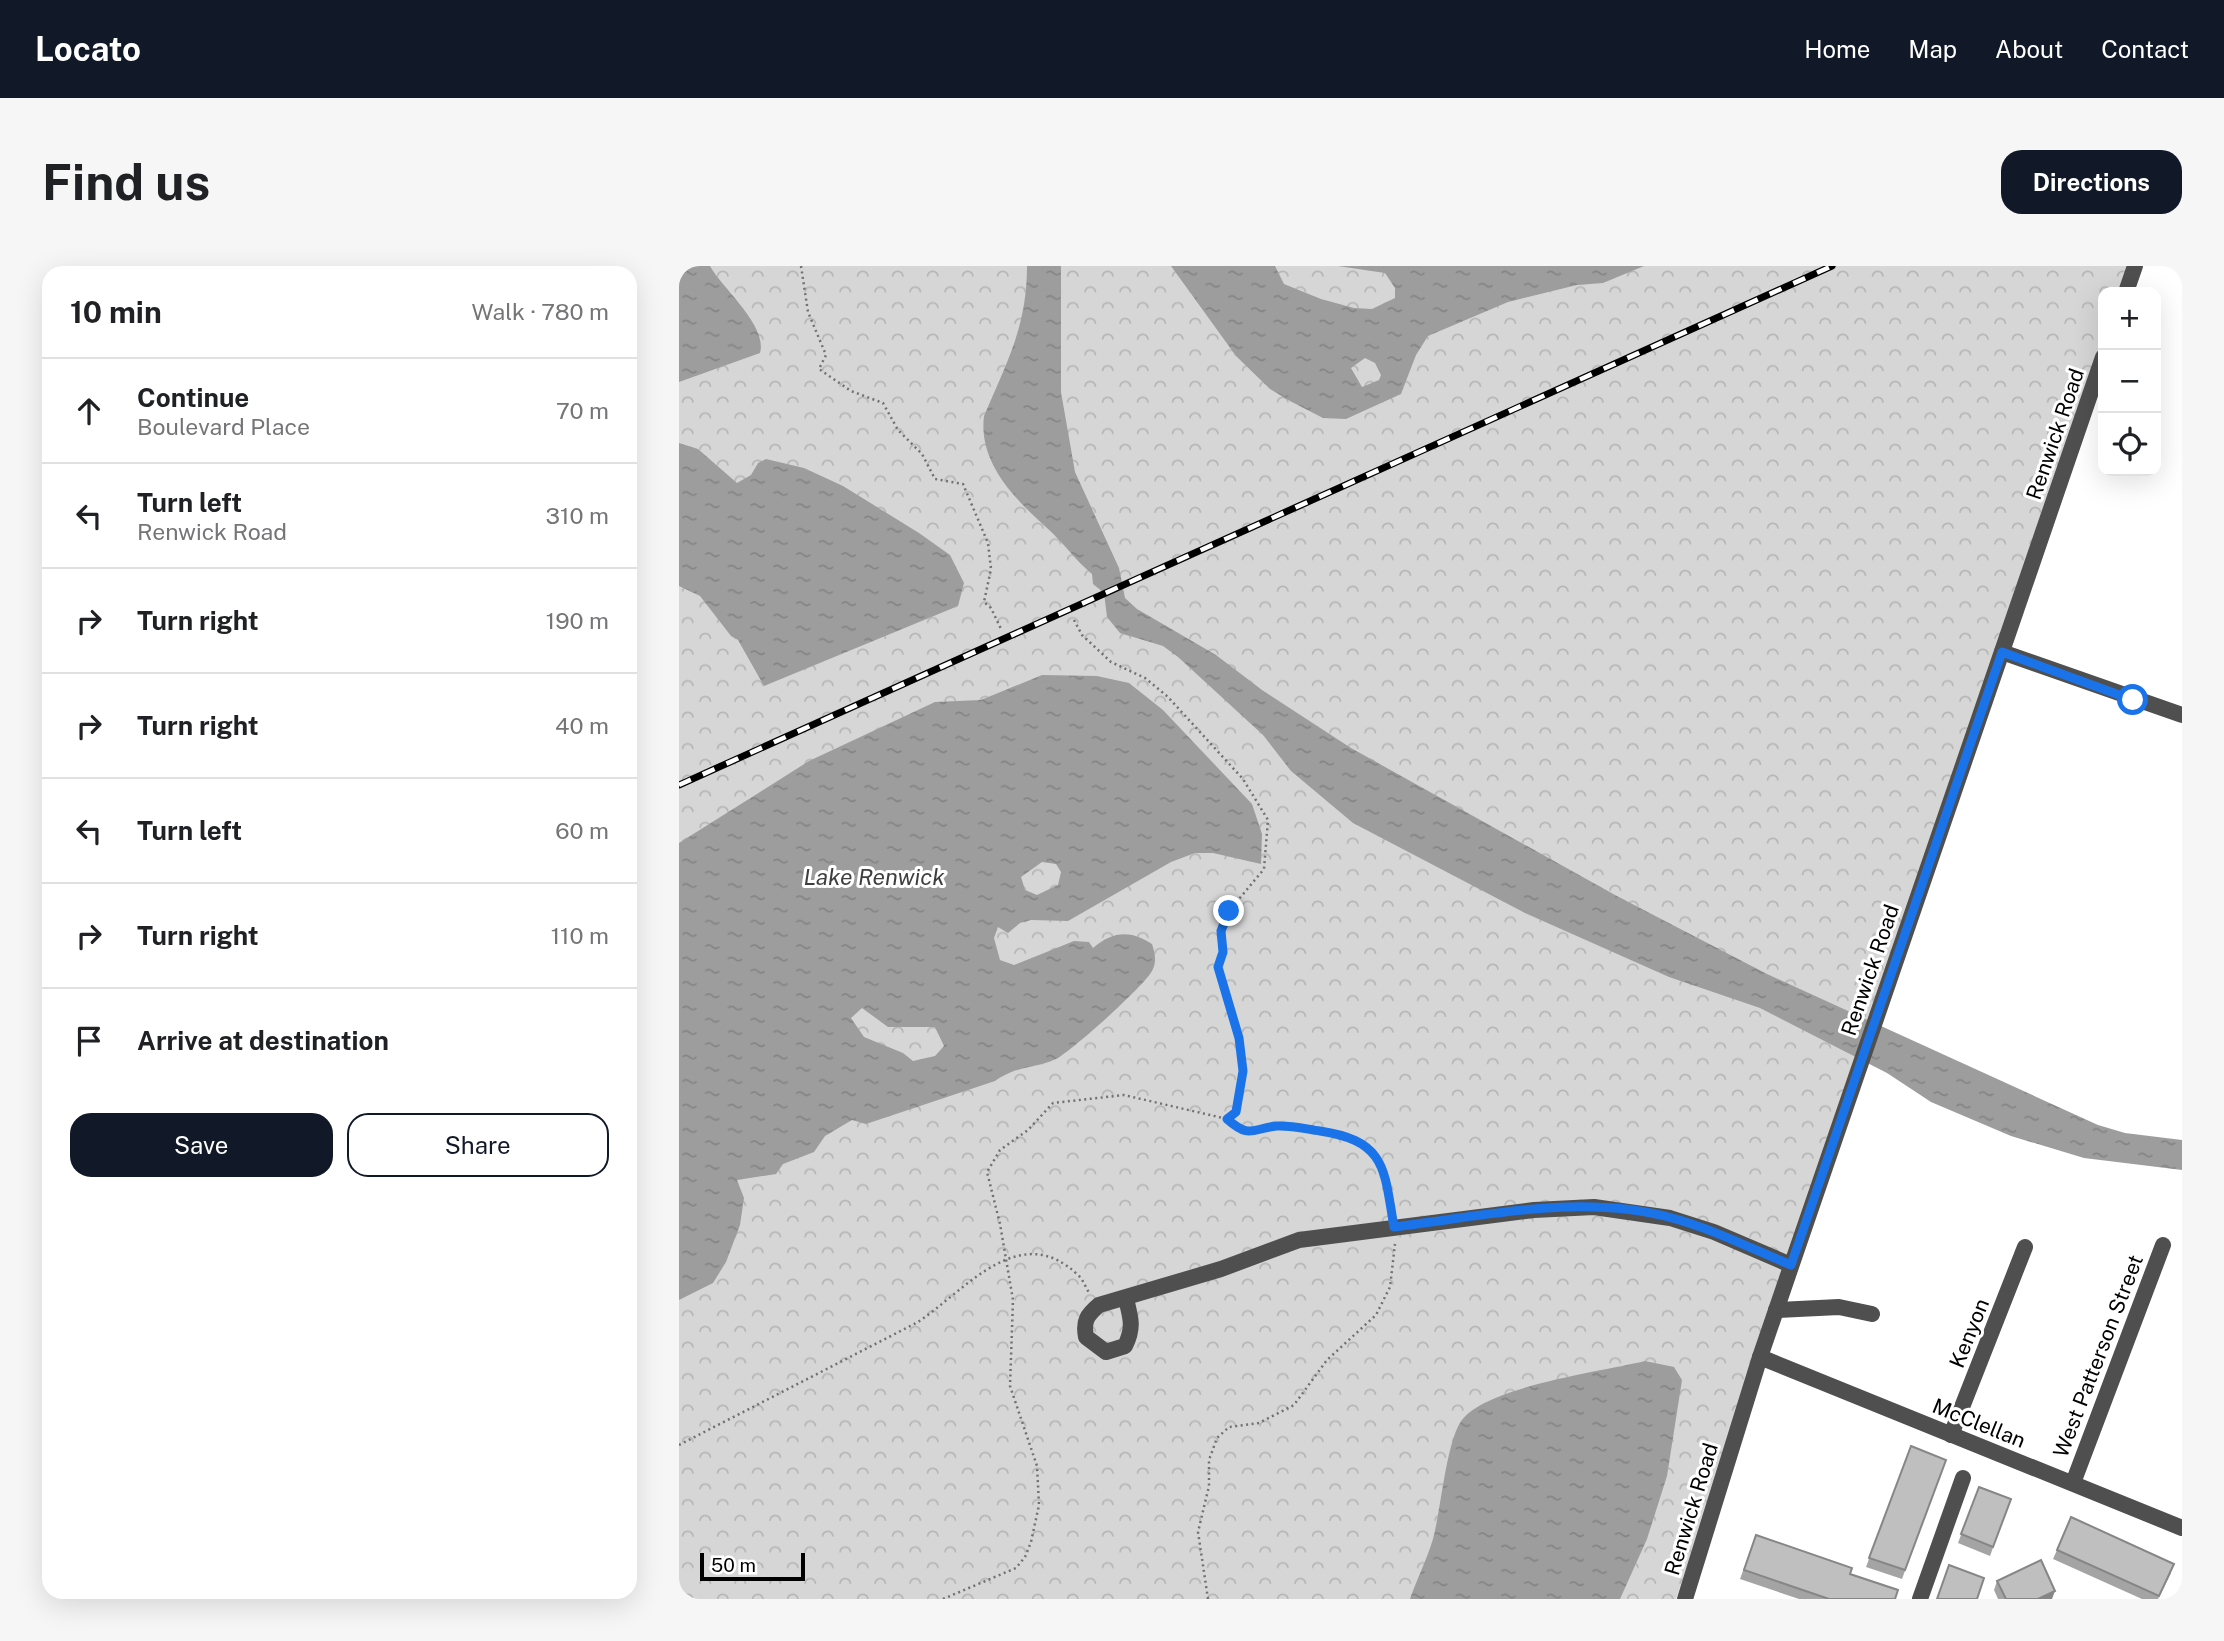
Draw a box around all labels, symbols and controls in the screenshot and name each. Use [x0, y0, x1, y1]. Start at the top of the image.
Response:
text: Locato [35, 30, 141, 68]
text: Home [1804, 35, 1870, 63]
text: Map [1908, 35, 1957, 63]
text: About [1995, 35, 2063, 63]
text: Contact [2101, 35, 2189, 63]
button: Directions [2001, 150, 2182, 214]
text: Find us [42, 153, 210, 211]
map controls [2098, 287, 2161, 476]
button: + [2098, 287, 2161, 350]
text: 10 min [70, 294, 162, 330]
text: Walk · 780 m [472, 298, 609, 325]
button: − [2098, 350, 2161, 413]
street label: Renwick Road [2021, 365, 2089, 503]
text: Continue [137, 382, 249, 413]
icon: ahead [70, 392, 108, 430]
text: 70 m [556, 397, 609, 424]
text: Boulevard Place [137, 413, 310, 440]
button: locate [2098, 413, 2161, 476]
text: Turn left [137, 487, 242, 518]
icon: left [70, 497, 108, 535]
text: 310 m [546, 502, 609, 529]
text: Renwick Road [137, 518, 287, 545]
icon: right [70, 602, 108, 640]
text: Turn right [137, 605, 259, 636]
text: 190 m [546, 607, 609, 634]
route start [2117, 684, 2148, 715]
icon: right [70, 707, 108, 745]
text: Turn right [137, 710, 259, 741]
text: 40 m [555, 712, 609, 739]
icon: left [70, 812, 108, 850]
text: Turn left [137, 815, 242, 846]
text: 60 m [555, 817, 609, 844]
water label: Lake Renwick [803, 863, 945, 890]
route end [1213, 895, 1244, 926]
street label: Renwick Road [1836, 901, 1904, 1039]
icon: right [70, 917, 108, 955]
text: Turn right [137, 920, 259, 951]
text: 110 m [551, 922, 609, 949]
icon: arrive [70, 1022, 108, 1060]
text: Arrive at destination [137, 1025, 389, 1056]
button: Save [70, 1113, 333, 1177]
button: Share [347, 1113, 609, 1177]
street label: West Patterson Street [2048, 1251, 2148, 1461]
street label: Kenyon [1944, 1295, 1994, 1371]
street label: McClellan [1929, 1393, 2029, 1453]
street label: Renwick Road [1659, 1440, 1723, 1578]
scale bar [700, 1550, 805, 1582]
text: 50 m [711, 1554, 756, 1576]

